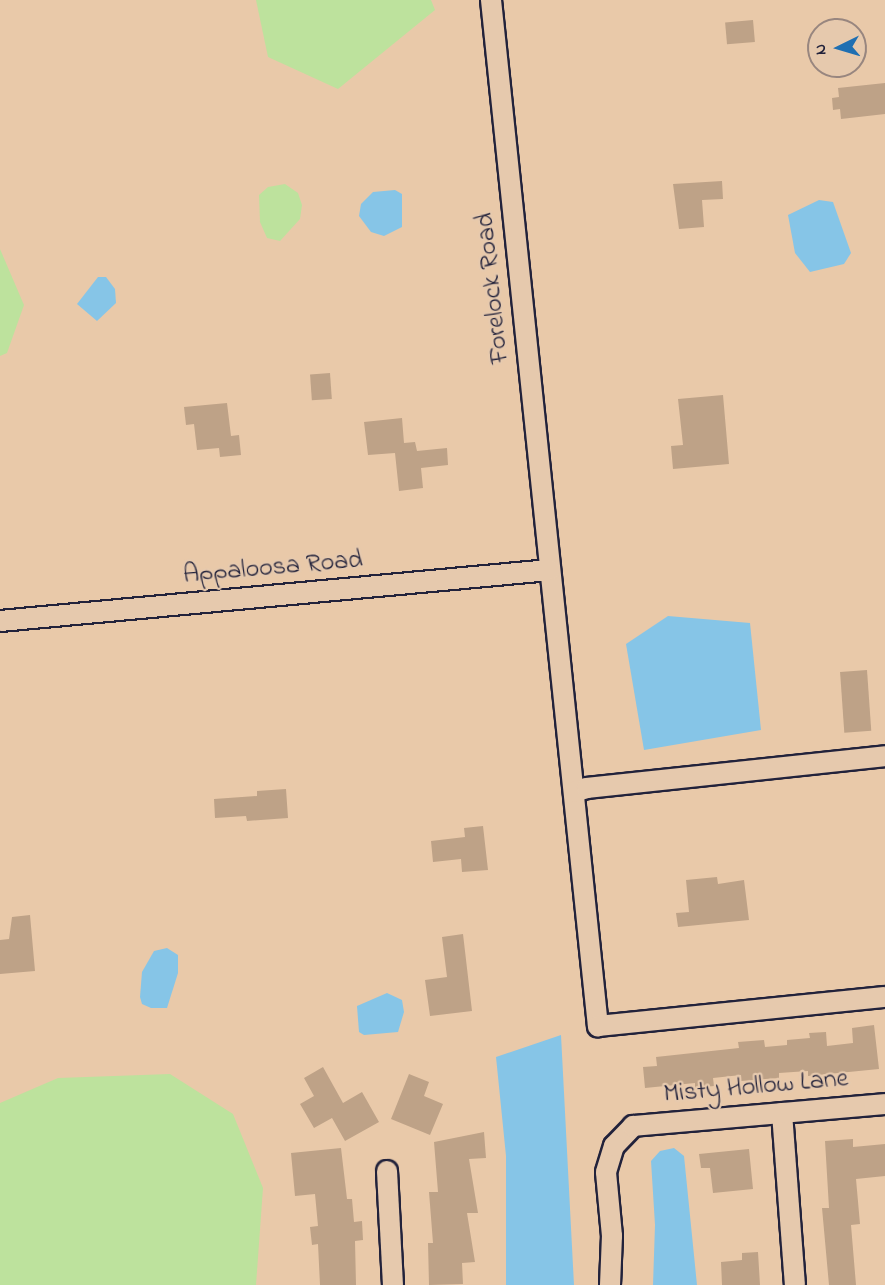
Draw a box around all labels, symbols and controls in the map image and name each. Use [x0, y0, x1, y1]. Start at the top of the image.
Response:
north arrow [807, 18, 867, 78]
text: N [809, 43, 833, 56]
street label: Forelock Road [471, 211, 517, 365]
street label: Appaloosa Road [182, 546, 364, 592]
street label: Misty Hollow Lane [662, 1064, 850, 1112]

